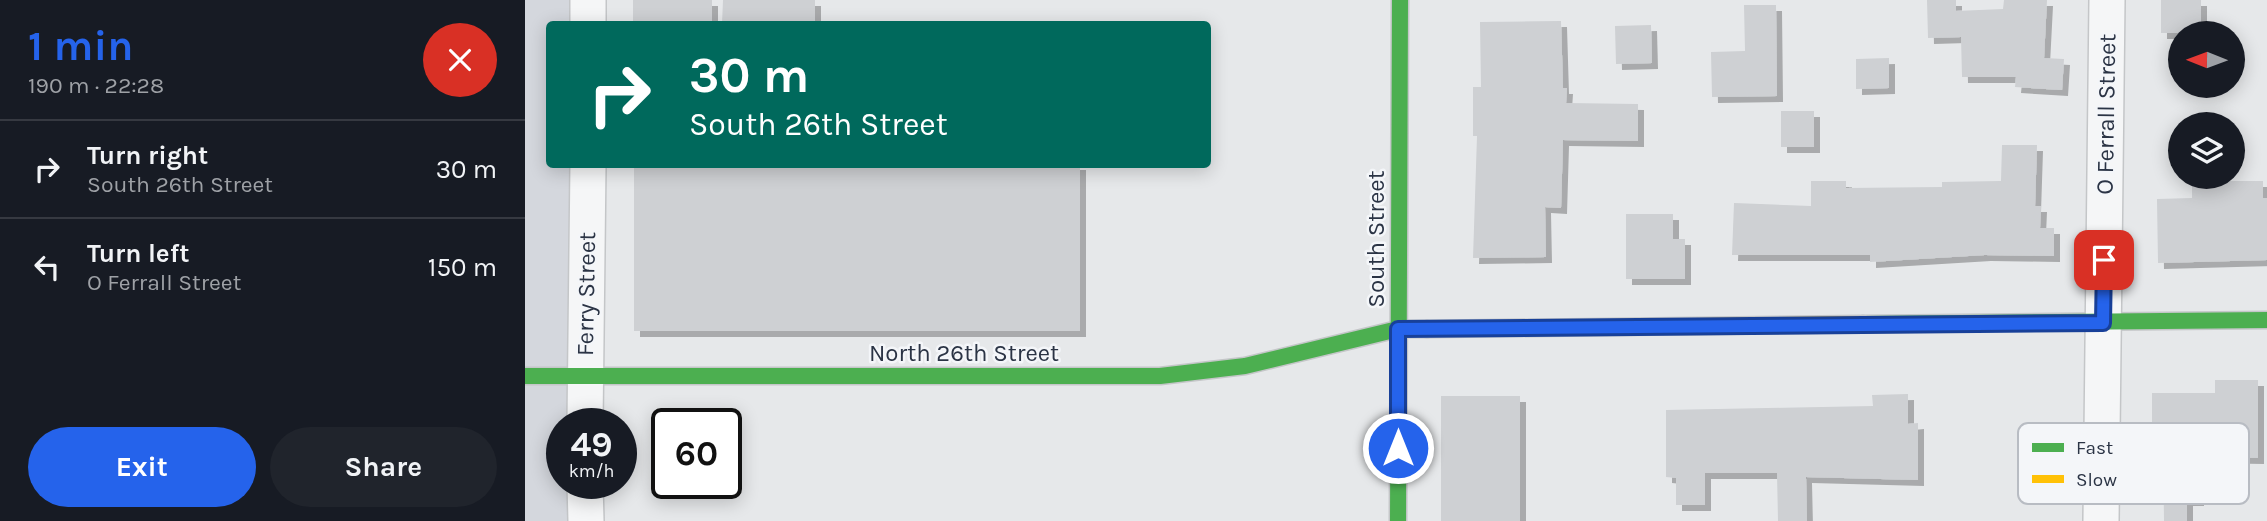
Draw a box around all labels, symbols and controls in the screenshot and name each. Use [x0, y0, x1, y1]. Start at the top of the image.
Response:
text: 1 min [28, 21, 133, 71]
north arrow [2168, 21, 2245, 98]
map controls [2168, 21, 2245, 189]
button: close [423, 23, 497, 97]
street label: O Ferrall Street [2091, 33, 2121, 195]
text: 30 m [689, 47, 809, 104]
icon: right [574, 49, 665, 140]
text: 190 m · 22:28 [28, 72, 164, 99]
text: South 26th Street [689, 106, 948, 143]
button: layers [2168, 112, 2245, 189]
text: Turn right [87, 140, 208, 171]
icon: right [28, 150, 66, 188]
text: 30 m [436, 154, 497, 185]
street label: South Street [1362, 170, 1390, 308]
text: South 26th Street [87, 171, 273, 198]
pin [2074, 230, 2134, 290]
street label: Ferry Street [571, 232, 601, 356]
text: Turn left [87, 238, 189, 269]
icon: arrive [2085, 241, 2123, 279]
icon: left [28, 248, 66, 286]
text: 150 m [428, 252, 497, 283]
text: O Ferrall Street [87, 269, 241, 296]
street label: North 26th Street [869, 339, 1059, 367]
speed limit sign: 60 [651, 408, 742, 499]
position arrow [1361, 411, 1435, 485]
legend [2018, 423, 2249, 504]
text: 49 [570, 424, 613, 465]
button: Exit [28, 427, 256, 507]
button: Share [270, 427, 497, 507]
text: Fast [2076, 437, 2113, 459]
text: km/h [569, 460, 614, 482]
text: Slow [2076, 469, 2117, 491]

